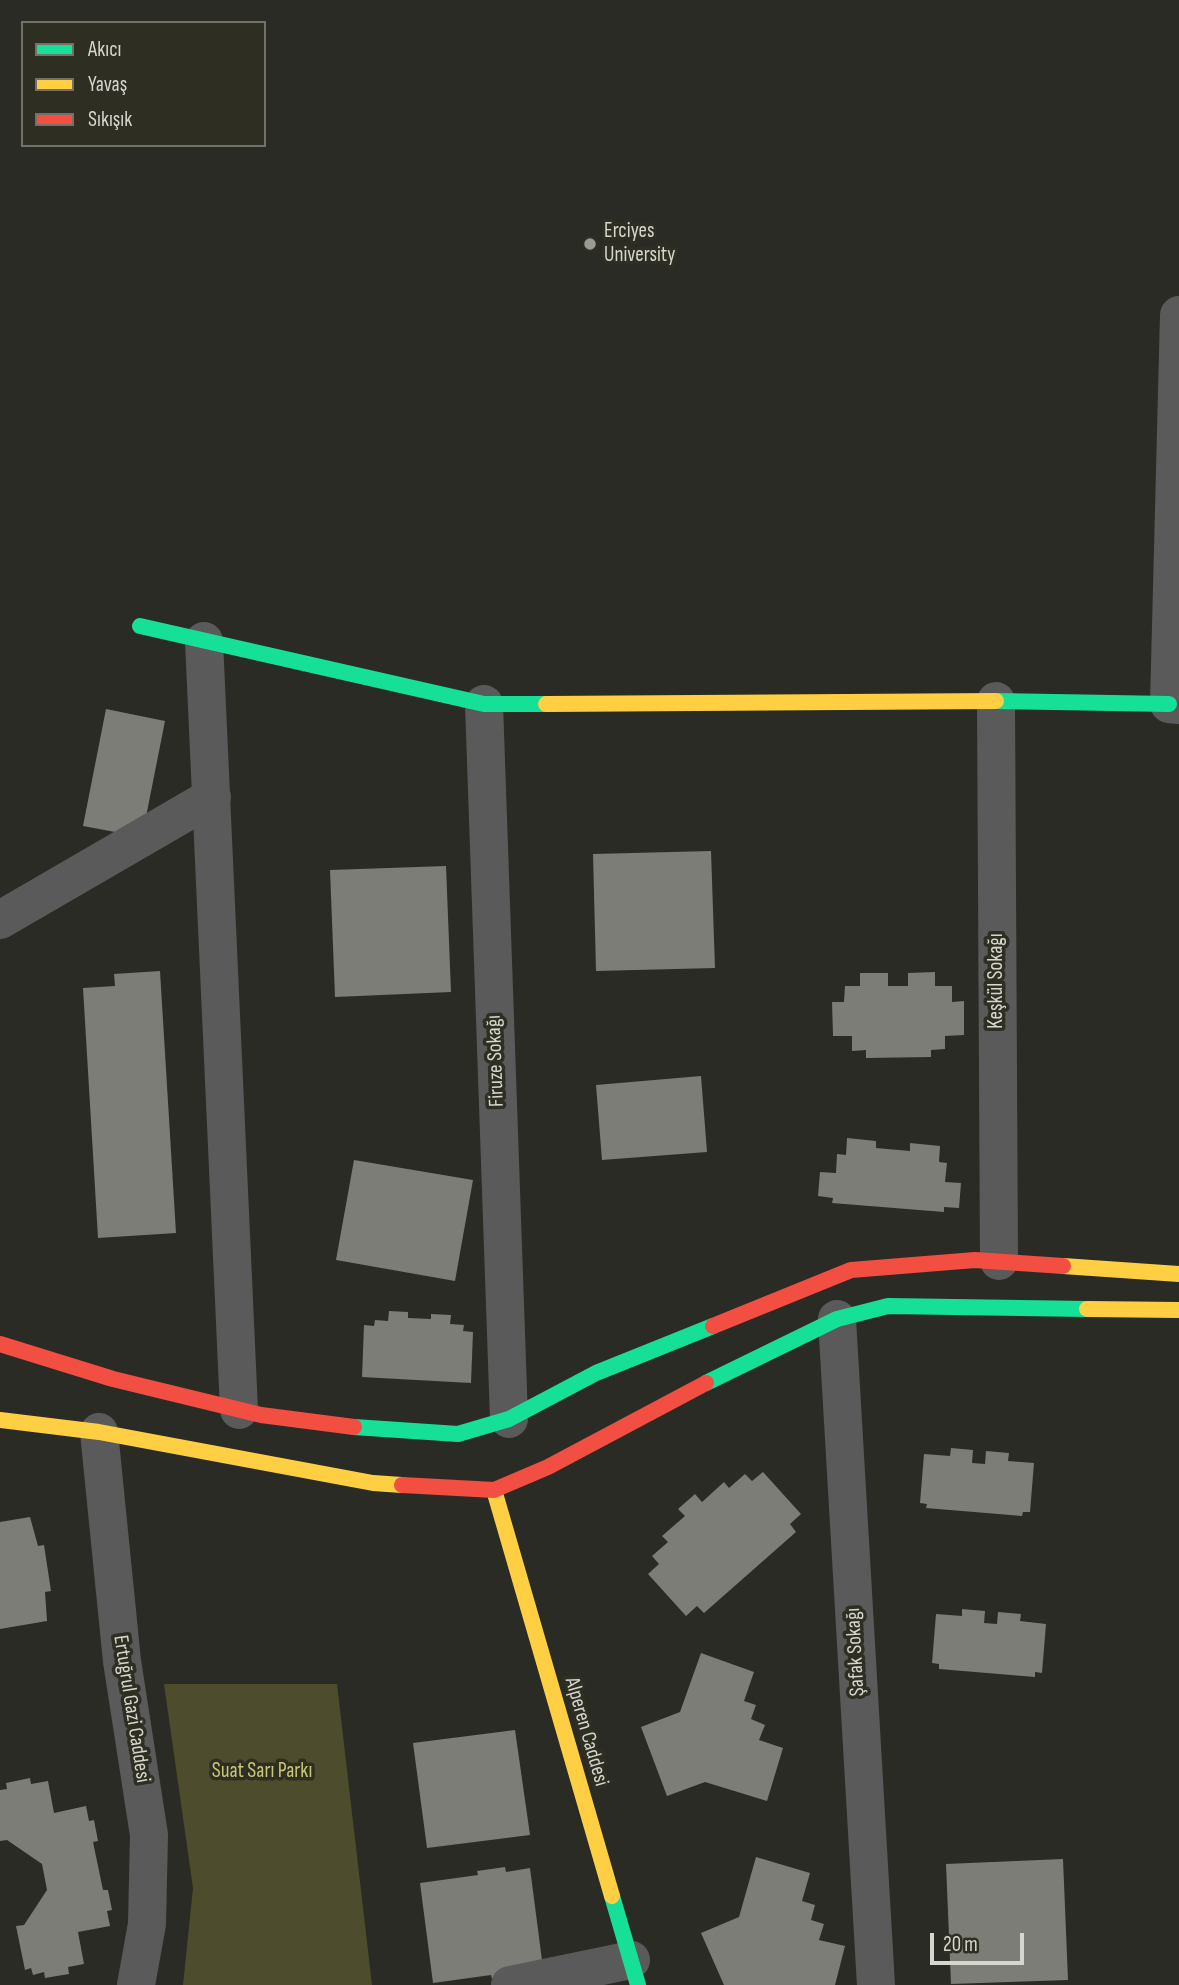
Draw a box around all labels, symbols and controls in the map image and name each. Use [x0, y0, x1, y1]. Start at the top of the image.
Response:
legend [21, 21, 266, 147]
text: Akıcı [88, 37, 121, 62]
text: Yavaş [88, 72, 127, 97]
text: Sıkışık [88, 107, 132, 132]
place label: Erciyes University [604, 219, 675, 269]
marker: Erciyes University [582, 236, 598, 252]
street label: Keşkül Sokağı [984, 933, 1010, 1029]
street label: Firuze Sokağı [482, 1015, 510, 1107]
street label: Şafak Sokağı [841, 1607, 871, 1697]
street label: Ertuğrul Gazi Caddesi [107, 1633, 155, 1785]
street label: Alperen Caddesi [558, 1675, 614, 1789]
park label: Suat Sarı Parkı [212, 1759, 312, 1785]
scale bar [934, 1918, 1028, 1962]
text: 20 m [943, 1932, 978, 1957]

